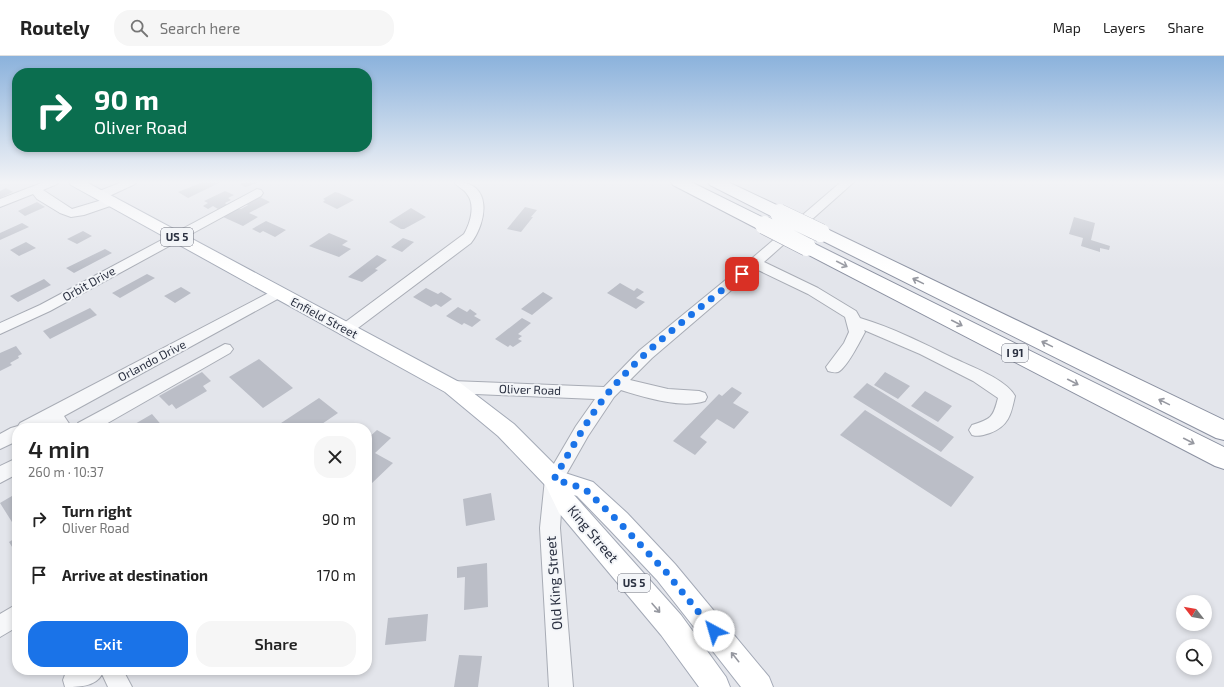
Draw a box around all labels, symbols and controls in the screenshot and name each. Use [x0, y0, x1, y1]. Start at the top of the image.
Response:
search box [114, 10, 394, 46]
text: Routely [20, 16, 90, 39]
icon: search [128, 17, 150, 39]
text: Search here [160, 19, 240, 37]
text: Map [1053, 19, 1081, 36]
text: Layers [1103, 19, 1145, 36]
text: Share [1167, 19, 1204, 36]
text: 90 m [94, 82, 159, 116]
icon: right [28, 84, 80, 136]
text: Oliver Road [94, 116, 187, 138]
road number: US 5 [161, 228, 193, 246]
pin [725, 257, 759, 291]
one-way arrow [835, 261, 847, 269]
street label: Orbit Drive [60, 263, 117, 303]
icon: arrive [731, 263, 753, 285]
one-way arrow [912, 277, 924, 284]
street label: Enfield Street [289, 294, 361, 341]
one-way arrow [951, 320, 963, 327]
street label: Orlando Drive [115, 336, 188, 384]
one-way arrow [1041, 340, 1053, 348]
road number: I 91 [1002, 344, 1028, 362]
one-way arrow [1067, 379, 1079, 386]
street label: Oliver Road [499, 381, 561, 397]
one-way arrow [1158, 398, 1170, 405]
text: 4 min [28, 434, 90, 463]
button: close [314, 436, 356, 478]
one-way arrow [1183, 438, 1195, 445]
text: 260 m · 10:37 [28, 464, 104, 480]
text: Turn right [62, 502, 132, 520]
street label: King Street [564, 502, 622, 566]
icon: right [28, 508, 50, 530]
text: 90 m [322, 510, 356, 528]
text: Oliver Road [62, 520, 129, 536]
street label: Old King Street [542, 535, 565, 631]
icon: arrive [28, 564, 50, 586]
text: Arrive at destination [62, 566, 208, 584]
text: 170 m [317, 566, 356, 584]
road number: US 5 [618, 574, 650, 592]
north arrow [1176, 595, 1212, 631]
map controls [1176, 595, 1212, 675]
one-way arrow [651, 602, 660, 612]
position arrow [693, 610, 735, 652]
button: Exit [28, 621, 188, 667]
button: Share [196, 621, 356, 667]
button: search [1176, 639, 1212, 675]
one-way arrow [731, 651, 739, 662]

